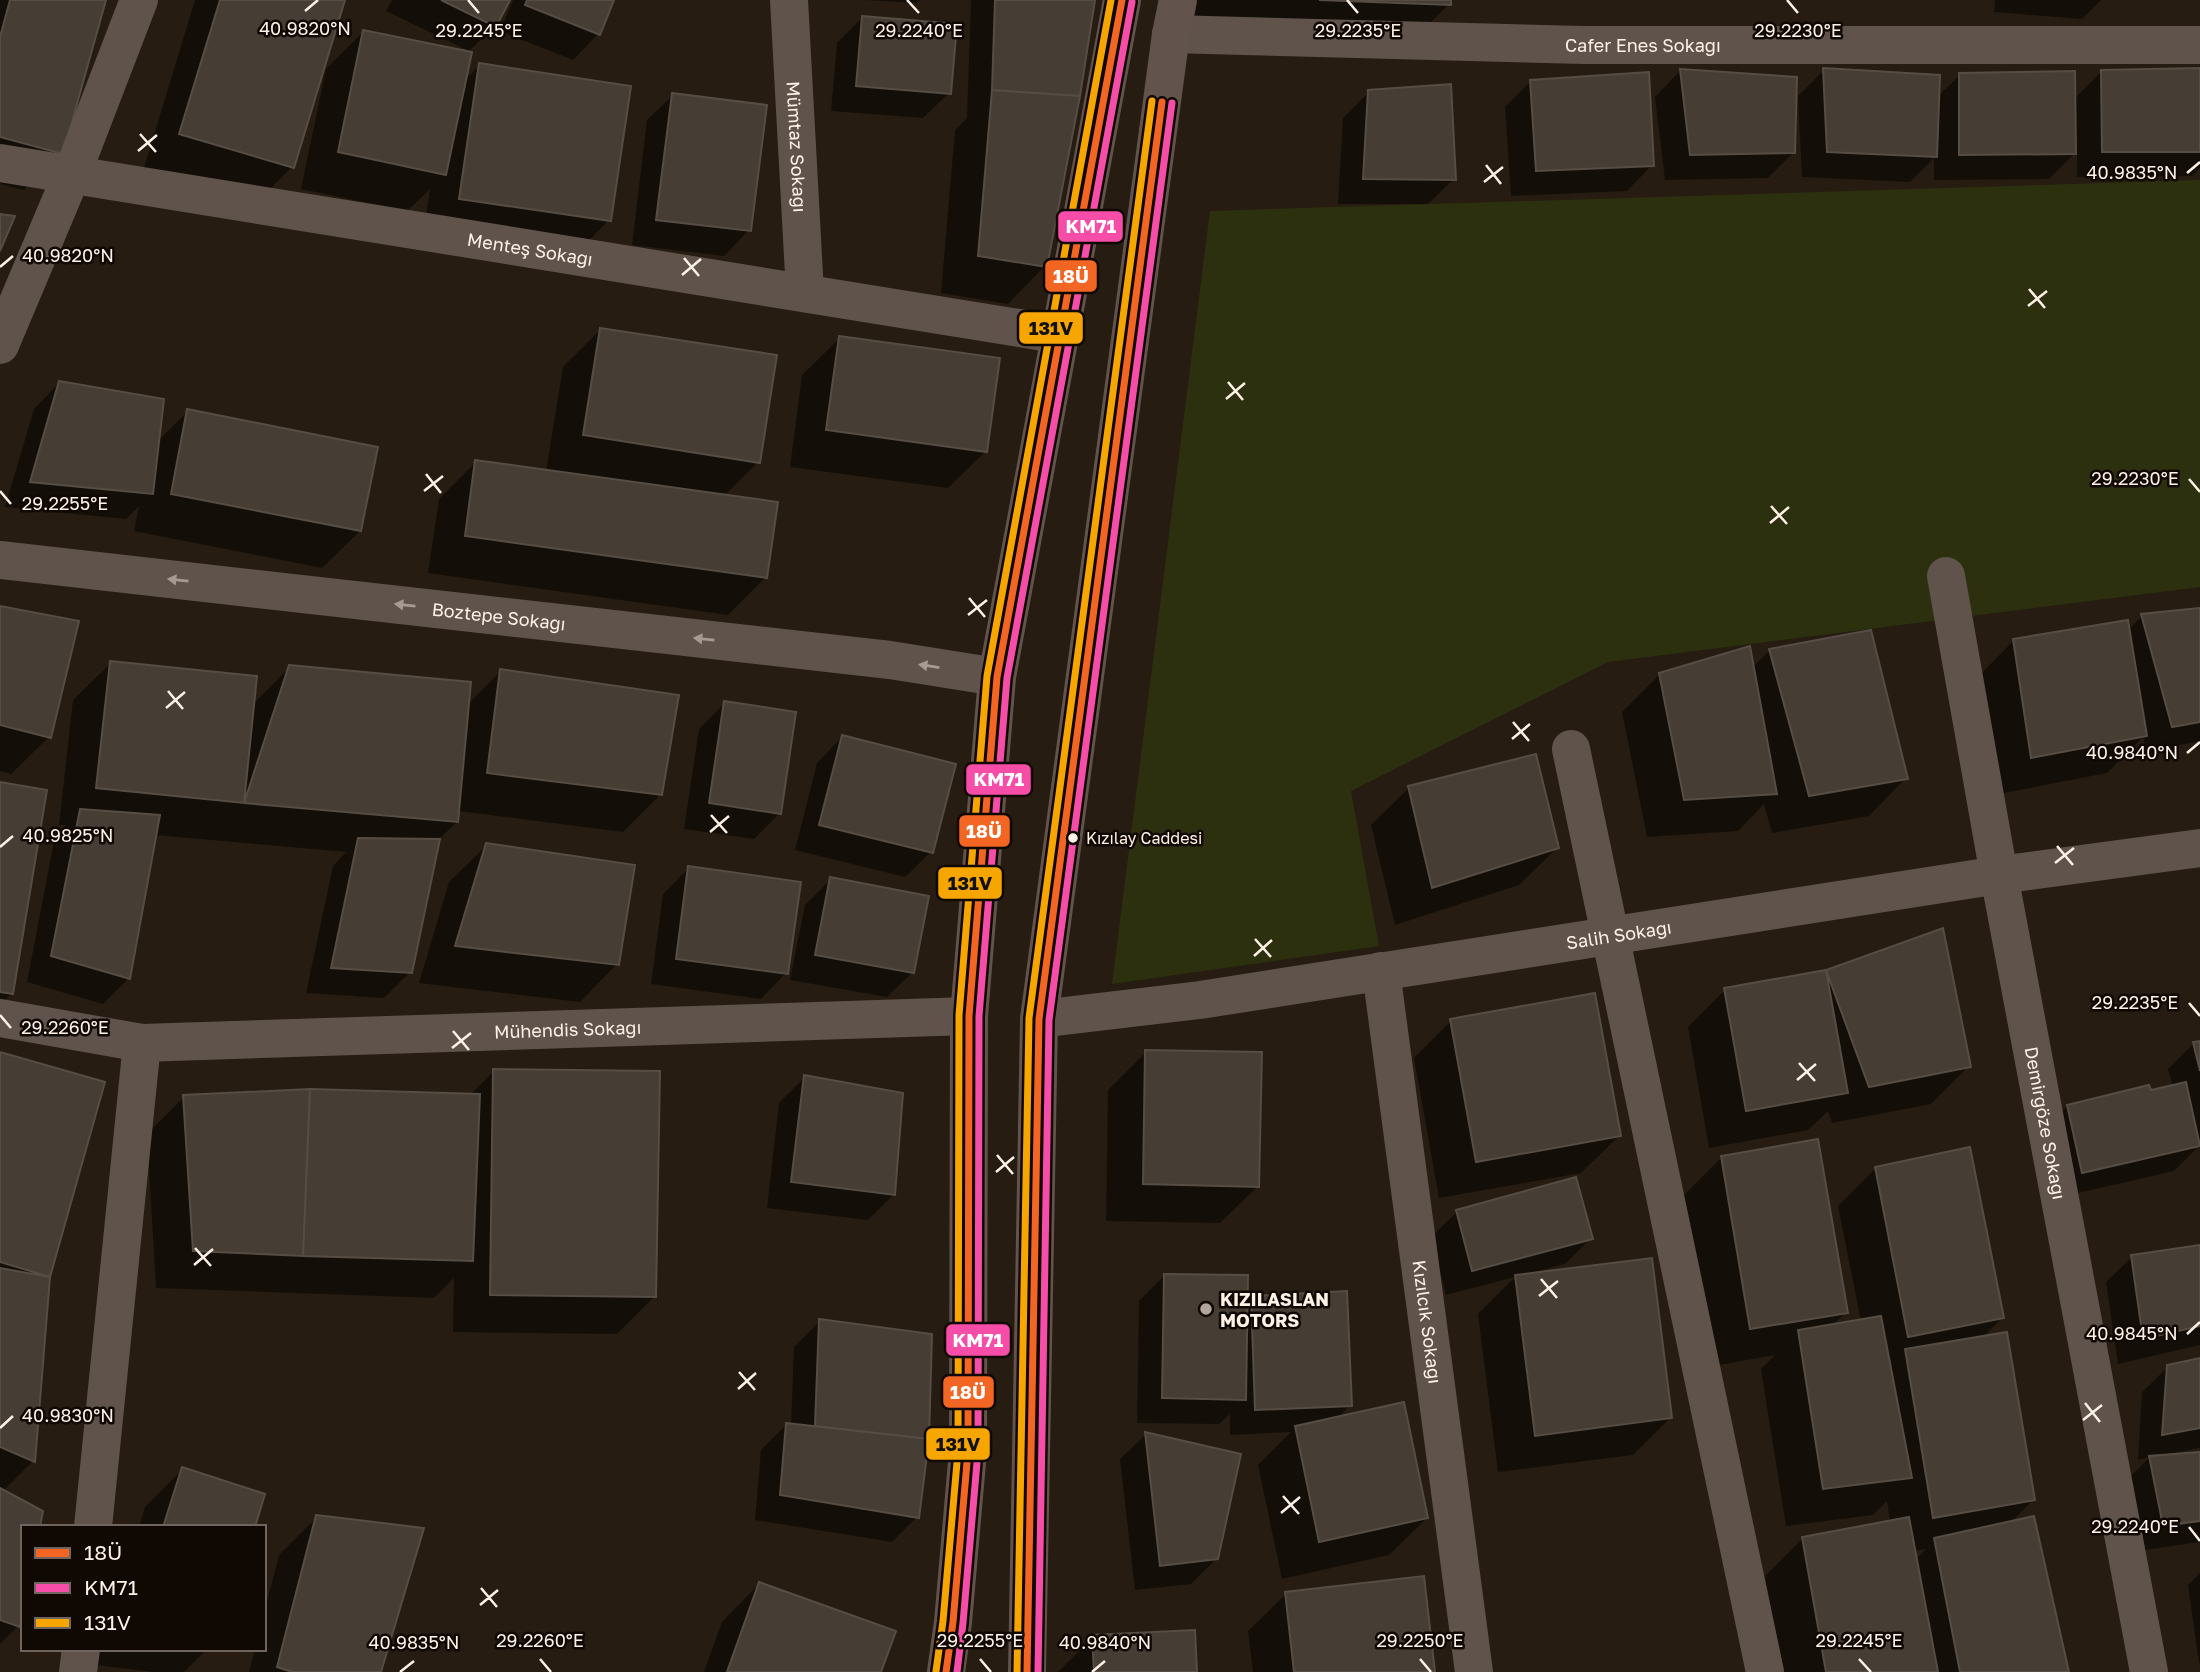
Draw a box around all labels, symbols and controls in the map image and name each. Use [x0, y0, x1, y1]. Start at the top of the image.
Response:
text: 40.9820°N [259, 17, 351, 39]
text: 29.2245°E [435, 19, 523, 41]
text: 29.2240°E [875, 19, 963, 41]
text: 29.2235°E [1315, 19, 1401, 41]
text: 29.2230°E [1754, 19, 1842, 41]
street label: Cafer Enes Sokağı [1565, 33, 1721, 56]
street label: Mümtaz Sokağı [782, 80, 812, 213]
text: 40.9835°N [2086, 161, 2178, 183]
line badge: KM71 [1057, 210, 1124, 243]
text: KM71 [1066, 214, 1117, 237]
street label: Menteş Sokağı [466, 228, 595, 270]
text: 40.9820°N [22, 244, 114, 266]
line badge: 18Ü [1044, 259, 1098, 293]
text: 18Ü [1053, 264, 1089, 287]
line badge: 131V [1018, 311, 1084, 345]
text: 131V [1029, 316, 1074, 339]
text: 29.2230°E [2091, 467, 2179, 489]
text: 29.2255°E [22, 492, 108, 514]
one-way arrow [167, 574, 189, 585]
street label: Boztepe Sokağı [431, 598, 567, 634]
one-way arrow [393, 600, 415, 611]
one-way arrow [692, 634, 714, 645]
one-way arrow [918, 660, 940, 671]
text: 40.9840°N [2086, 741, 2178, 763]
line badge: KM71 [965, 763, 1032, 796]
text: KM71 [974, 767, 1025, 790]
line badge: 18Ü [958, 814, 1011, 848]
text: 18Ü [966, 819, 1002, 842]
text: 40.9825°N [23, 824, 114, 846]
place label: Kızılay Caddesi [1086, 828, 1202, 848]
marker: Kızılay Caddesi [1066, 831, 1080, 845]
line badge: 131V [937, 866, 1003, 900]
text: 131V [948, 871, 993, 894]
street label: Salih Sokağı [1565, 915, 1673, 954]
text: 29.2235°E [2092, 991, 2178, 1013]
text: 29.2260°E [21, 1016, 109, 1038]
street label: Mühendis Sokağı [494, 1016, 642, 1043]
street label: Demirgöze Sokağı [2021, 1045, 2071, 1201]
street label: Kızılcık Sokağı [1408, 1259, 1447, 1385]
place label: KIZILASLAN MOTORS [1220, 1288, 1329, 1331]
marker: KIZILASLAN MOTORS [1198, 1301, 1214, 1317]
text: 40.9845°N [2086, 1322, 2178, 1344]
line badge: KM71 [945, 1323, 1011, 1357]
text: KM71 [953, 1328, 1004, 1351]
line badge: 18Ü [942, 1375, 995, 1409]
text: 18Ü [950, 1380, 986, 1403]
text: 40.9830°N [22, 1404, 114, 1426]
line badge: 131V [925, 1427, 991, 1461]
text: 131V [936, 1432, 981, 1455]
text: 29.2240°E [2091, 1515, 2179, 1537]
legend [21, 1525, 266, 1651]
text: 18Ü [84, 1539, 122, 1565]
text: KM71 [84, 1574, 138, 1600]
text: 131V [84, 1609, 131, 1635]
text: 29.2260°E [496, 1629, 584, 1651]
text: 29.2255°E [937, 1629, 1023, 1651]
text: 29.2250°E [1376, 1629, 1464, 1651]
text: 29.2245°E [1815, 1629, 1903, 1651]
text: 40.9835°N [368, 1631, 460, 1653]
text: 40.9840°N [1059, 1631, 1151, 1653]

